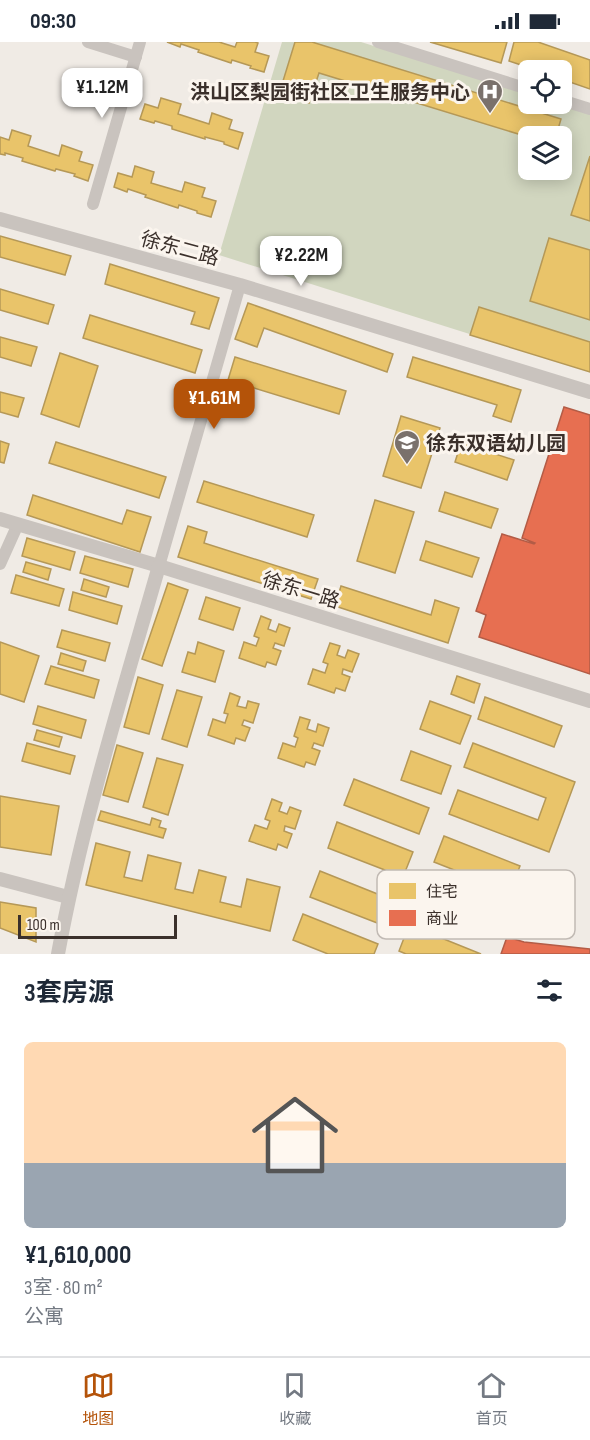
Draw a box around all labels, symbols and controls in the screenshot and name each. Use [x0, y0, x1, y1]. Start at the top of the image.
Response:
text: 09:30 [30, 8, 76, 35]
map controls [518, 60, 572, 180]
button: locate [518, 60, 572, 114]
pin: ¥1.12M [53, 68, 151, 119]
text: ¥1.12M [76, 75, 128, 99]
hospital icon: 洪山区梨园街社区卫生服务中心 [475, 77, 505, 115]
place label: 洪山区梨园街社区卫生服务中心 [190, 81, 470, 105]
button: layers [518, 126, 572, 180]
street label: 徐东二路 [138, 227, 221, 271]
pin: ¥2.22M [252, 236, 350, 287]
text: ¥2.22M [274, 243, 328, 267]
pin: ¥1.61M [165, 379, 263, 430]
text: ¥1.61M [188, 386, 240, 410]
school or university icon: 徐东双语幼儿园 [392, 428, 422, 466]
place label: 徐东双语幼儿园 [426, 432, 566, 456]
street label: 徐东一路 [259, 568, 342, 614]
legend [377, 870, 575, 939]
text: 住宅 [426, 883, 458, 902]
text: 商业 [426, 910, 458, 929]
scale bar [18, 912, 177, 940]
text: 100 m [27, 916, 60, 935]
icon: filters [533, 974, 566, 1007]
text: 3套房源 [24, 978, 114, 1009]
icon: home [241, 1081, 349, 1189]
text: ¥1,610,000 [24, 1240, 131, 1271]
text: 3室 · 80 m² [24, 1276, 103, 1300]
text: 公寓 [24, 1305, 64, 1329]
tab: 地图 [82, 1369, 115, 1429]
tab: 收藏 [278, 1369, 311, 1429]
tab: 首页 [475, 1369, 508, 1429]

